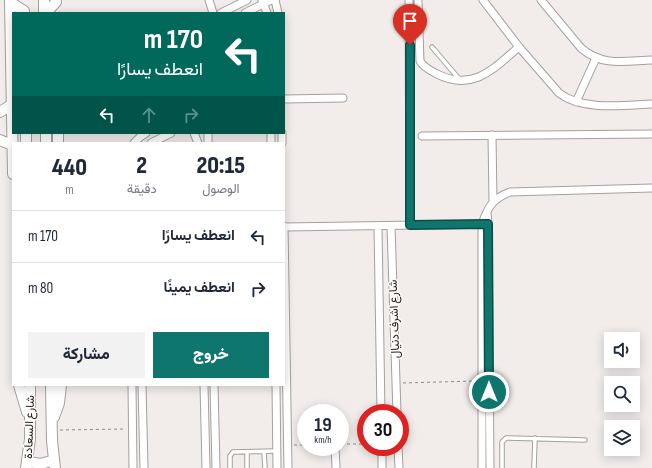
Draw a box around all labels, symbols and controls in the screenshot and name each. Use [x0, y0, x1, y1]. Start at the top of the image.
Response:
pin [393, 4, 427, 45]
icon: arrive [399, 10, 421, 32]
text: 170 m [144, 23, 203, 56]
icon: left [217, 28, 269, 80]
text: انعطف يسارًا [117, 59, 203, 80]
icon: left [96, 104, 118, 126]
icon: ahead [138, 104, 160, 126]
icon: right [180, 104, 202, 126]
text: 2 [136, 151, 147, 180]
text: 20:15 [196, 151, 245, 180]
text: 440 [52, 153, 87, 182]
text: دقيقة [127, 181, 157, 197]
text: الوصول [202, 181, 240, 197]
text: m [65, 182, 74, 198]
text: انعطف يسارًا [162, 226, 235, 245]
icon: left [247, 226, 269, 248]
text: 170 m [28, 227, 58, 246]
text: انعطف يمينًا [164, 278, 235, 297]
icon: right [247, 278, 269, 300]
text: 80 m [28, 279, 53, 298]
street label: شارع اشرف دنيال [386, 279, 404, 359]
button: مشاركة [28, 332, 145, 378]
button: خروج [153, 332, 269, 378]
map controls [604, 332, 640, 456]
button: sound [604, 332, 640, 368]
position arrow [468, 371, 510, 413]
button: search [604, 376, 640, 412]
street label: شارع السعادة [21, 395, 39, 459]
speed limit sign: 30 [357, 404, 409, 456]
text: 19 [314, 413, 332, 437]
button: layers [604, 420, 640, 456]
text: km/h [314, 434, 332, 446]

